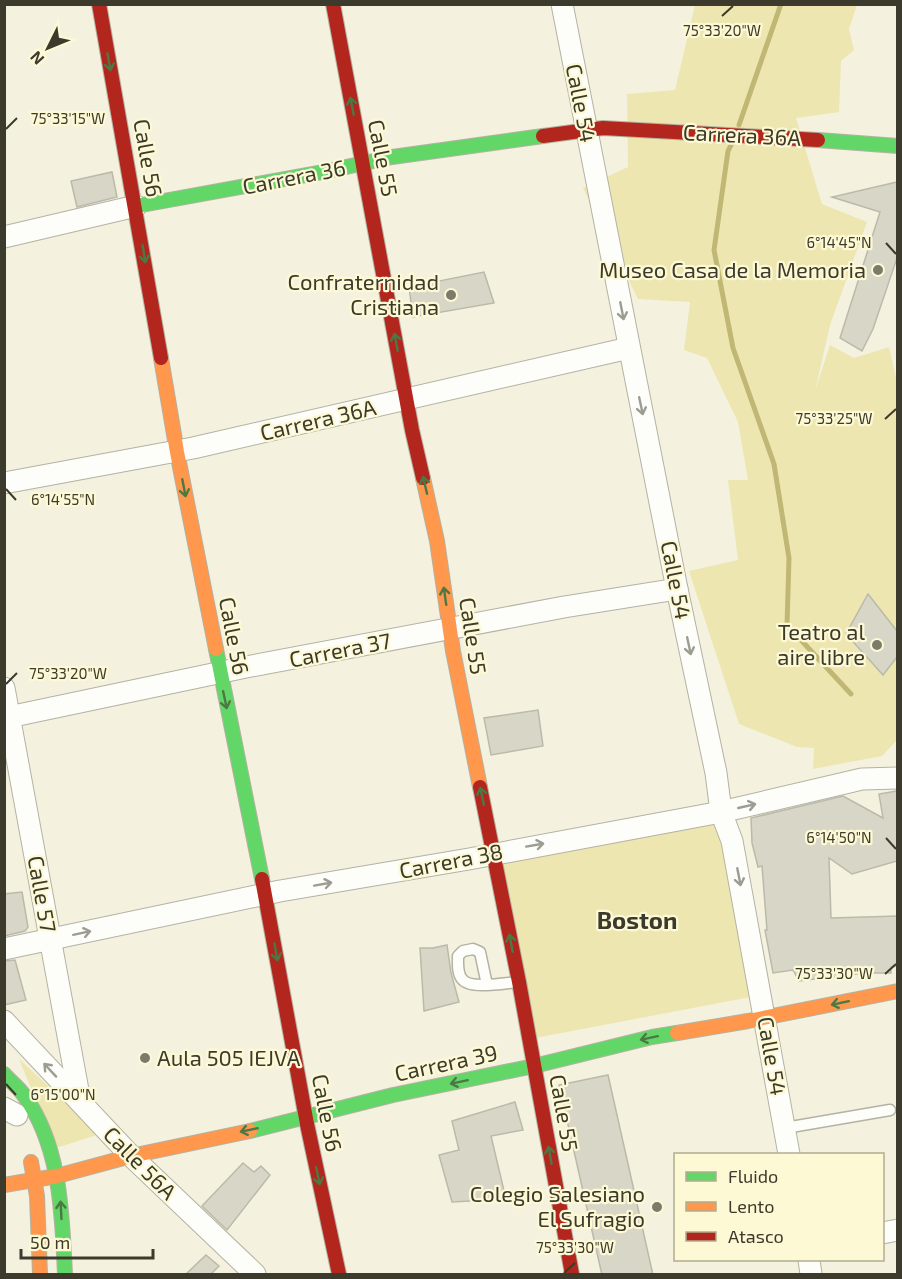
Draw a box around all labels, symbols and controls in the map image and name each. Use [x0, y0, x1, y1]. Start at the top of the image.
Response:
north arrow [18, 18, 78, 78]
text: 75°33'20"W [683, 21, 761, 39]
text: N [26, 48, 48, 69]
one-way arrow [104, 52, 115, 71]
street label: Calle 54 [562, 61, 602, 144]
one-way arrow [346, 96, 357, 116]
text: 75°33'15"W [31, 109, 105, 127]
street label: Calle 56 [129, 117, 169, 199]
street label: Calle 55 [364, 117, 404, 199]
street label: Carrera 36A [682, 118, 802, 150]
street label: Carrera 36 [240, 153, 348, 199]
text: 6°14'45"N [806, 233, 872, 251]
one-way arrow [139, 244, 150, 263]
place label: Museo Casa de la Memoria [599, 256, 866, 282]
marker: Museo Casa de la Memoria [871, 263, 885, 277]
place label: Confraternidad Cristiana [287, 268, 439, 319]
marker: Confraternidad Cristiana [444, 288, 458, 302]
one-way arrow [617, 301, 628, 320]
one-way arrow [390, 333, 401, 353]
street label: Carrera 36A [257, 393, 379, 445]
one-way arrow [636, 395, 647, 415]
text: 75°33'25"W [796, 409, 872, 427]
one-way arrow [418, 476, 430, 495]
one-way arrow [179, 477, 190, 497]
text: 6°14'55"N [31, 490, 95, 508]
street label: Calle 54 [657, 538, 697, 621]
one-way arrow [439, 587, 450, 606]
street label: Calle 56 [215, 595, 255, 677]
street label: Calle 55 [455, 595, 493, 676]
place label: Teatro al aire libre [777, 618, 865, 669]
street label: Carrera 37 [287, 626, 393, 672]
one-way arrow [684, 636, 695, 655]
marker: Teatro al aire libre [870, 638, 884, 652]
text: 75°33'20"W [29, 664, 107, 682]
one-way arrow [220, 689, 231, 709]
one-way arrow [476, 787, 487, 807]
one-way arrow [738, 799, 757, 811]
text: 6°14'50"N [806, 828, 872, 846]
street label: Carrera 38 [397, 837, 505, 883]
one-way arrow [525, 840, 545, 851]
street label: Calle 57 [23, 853, 63, 934]
one-way arrow [733, 867, 744, 887]
one-way arrow [312, 878, 332, 889]
district label: Boston [597, 905, 677, 934]
one-way arrow [73, 927, 92, 939]
one-way arrow [505, 933, 516, 953]
one-way arrow [271, 941, 282, 961]
text: 75°33'30"W [795, 964, 873, 982]
one-way arrow [831, 997, 850, 1009]
street label: Calle 54 [753, 1014, 793, 1097]
one-way arrow [639, 1033, 659, 1044]
street label: Carrera 39 [392, 1038, 500, 1086]
place label: Aula 505 IEJVA [157, 1044, 301, 1070]
marker: Aula 505 IEJVA [138, 1051, 152, 1065]
one-way arrow [43, 1062, 57, 1077]
street label: Calle 56 [308, 1072, 348, 1154]
street label: Calle 55 [545, 1072, 585, 1153]
one-way arrow [449, 1077, 469, 1088]
text: 6°15'00"N [30, 1085, 96, 1103]
street label: Calle 56A [99, 1120, 183, 1204]
one-way arrow [240, 1125, 259, 1137]
one-way arrow [544, 1146, 555, 1165]
legend [674, 1153, 884, 1261]
one-way arrow [313, 1165, 324, 1185]
text: Fluido [728, 1165, 778, 1187]
place label: Colegio Salesiano El Sufragio [470, 1180, 645, 1231]
text: Lento [728, 1195, 774, 1217]
marker: Colegio Salesiano El Sufragio [650, 1200, 664, 1214]
one-way arrow [55, 1201, 66, 1221]
scale bar [21, 1222, 153, 1260]
text: Atasco [728, 1225, 784, 1247]
text: 50 m [30, 1231, 70, 1253]
text: 75°33'30"W [536, 1238, 614, 1256]

